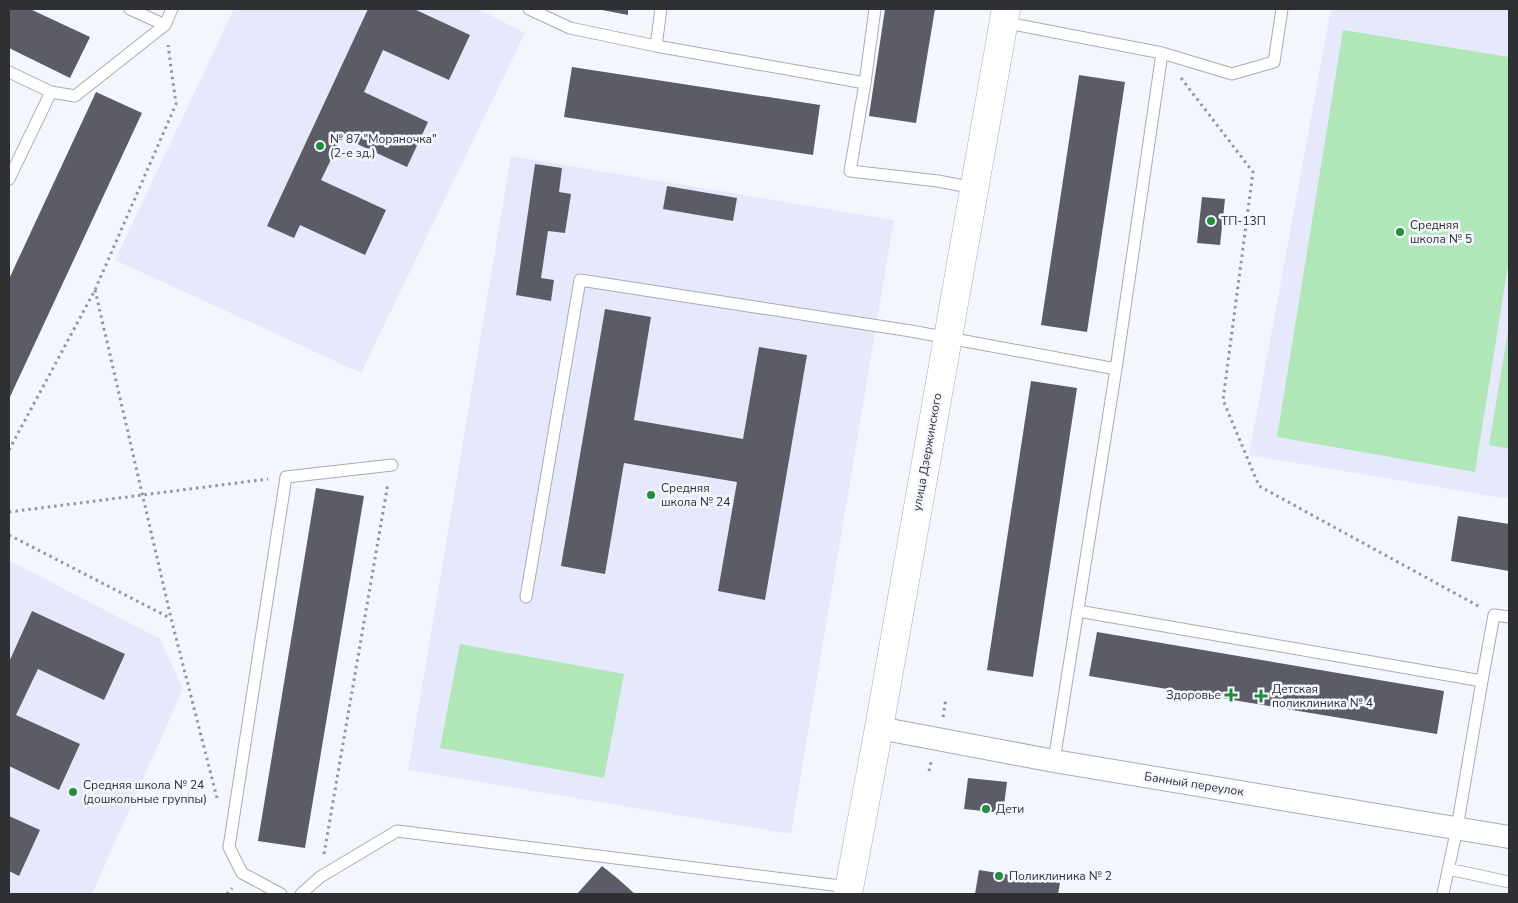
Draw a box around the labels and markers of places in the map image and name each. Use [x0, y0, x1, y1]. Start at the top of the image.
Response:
place label: № 87 "Моряночка" (2-е зд.) [330, 131, 437, 161]
marker: № 87 "Моряночка" (2-е зд.) [314, 140, 326, 152]
place label: ТП-13П [1221, 213, 1266, 229]
marker: ТП-13П [1205, 215, 1217, 227]
place label: Средняя школа № 5 [1410, 217, 1472, 247]
marker: Средняя школа № 5 [1394, 226, 1406, 238]
place label: Средняя школа № 24 [661, 480, 730, 510]
marker: Средняя школа № 24 [645, 489, 657, 501]
place label: Детская поликлиника № 4 [1272, 681, 1373, 711]
place label: Здоровье [1166, 687, 1221, 703]
marker: Здоровье [1225, 689, 1237, 701]
marker: Детская поликлиника № 4 [1254, 689, 1268, 703]
place label: Средняя школа № 24 (дошкольные группы) [83, 777, 207, 807]
marker: Средняя школа № 24 (дошкольные группы) [67, 786, 79, 798]
place label: Дети [996, 801, 1024, 817]
marker: Дети [980, 803, 992, 815]
place label: Поликлиника № 2 [1009, 868, 1112, 884]
marker: Поликлиника № 2 [993, 870, 1005, 882]

